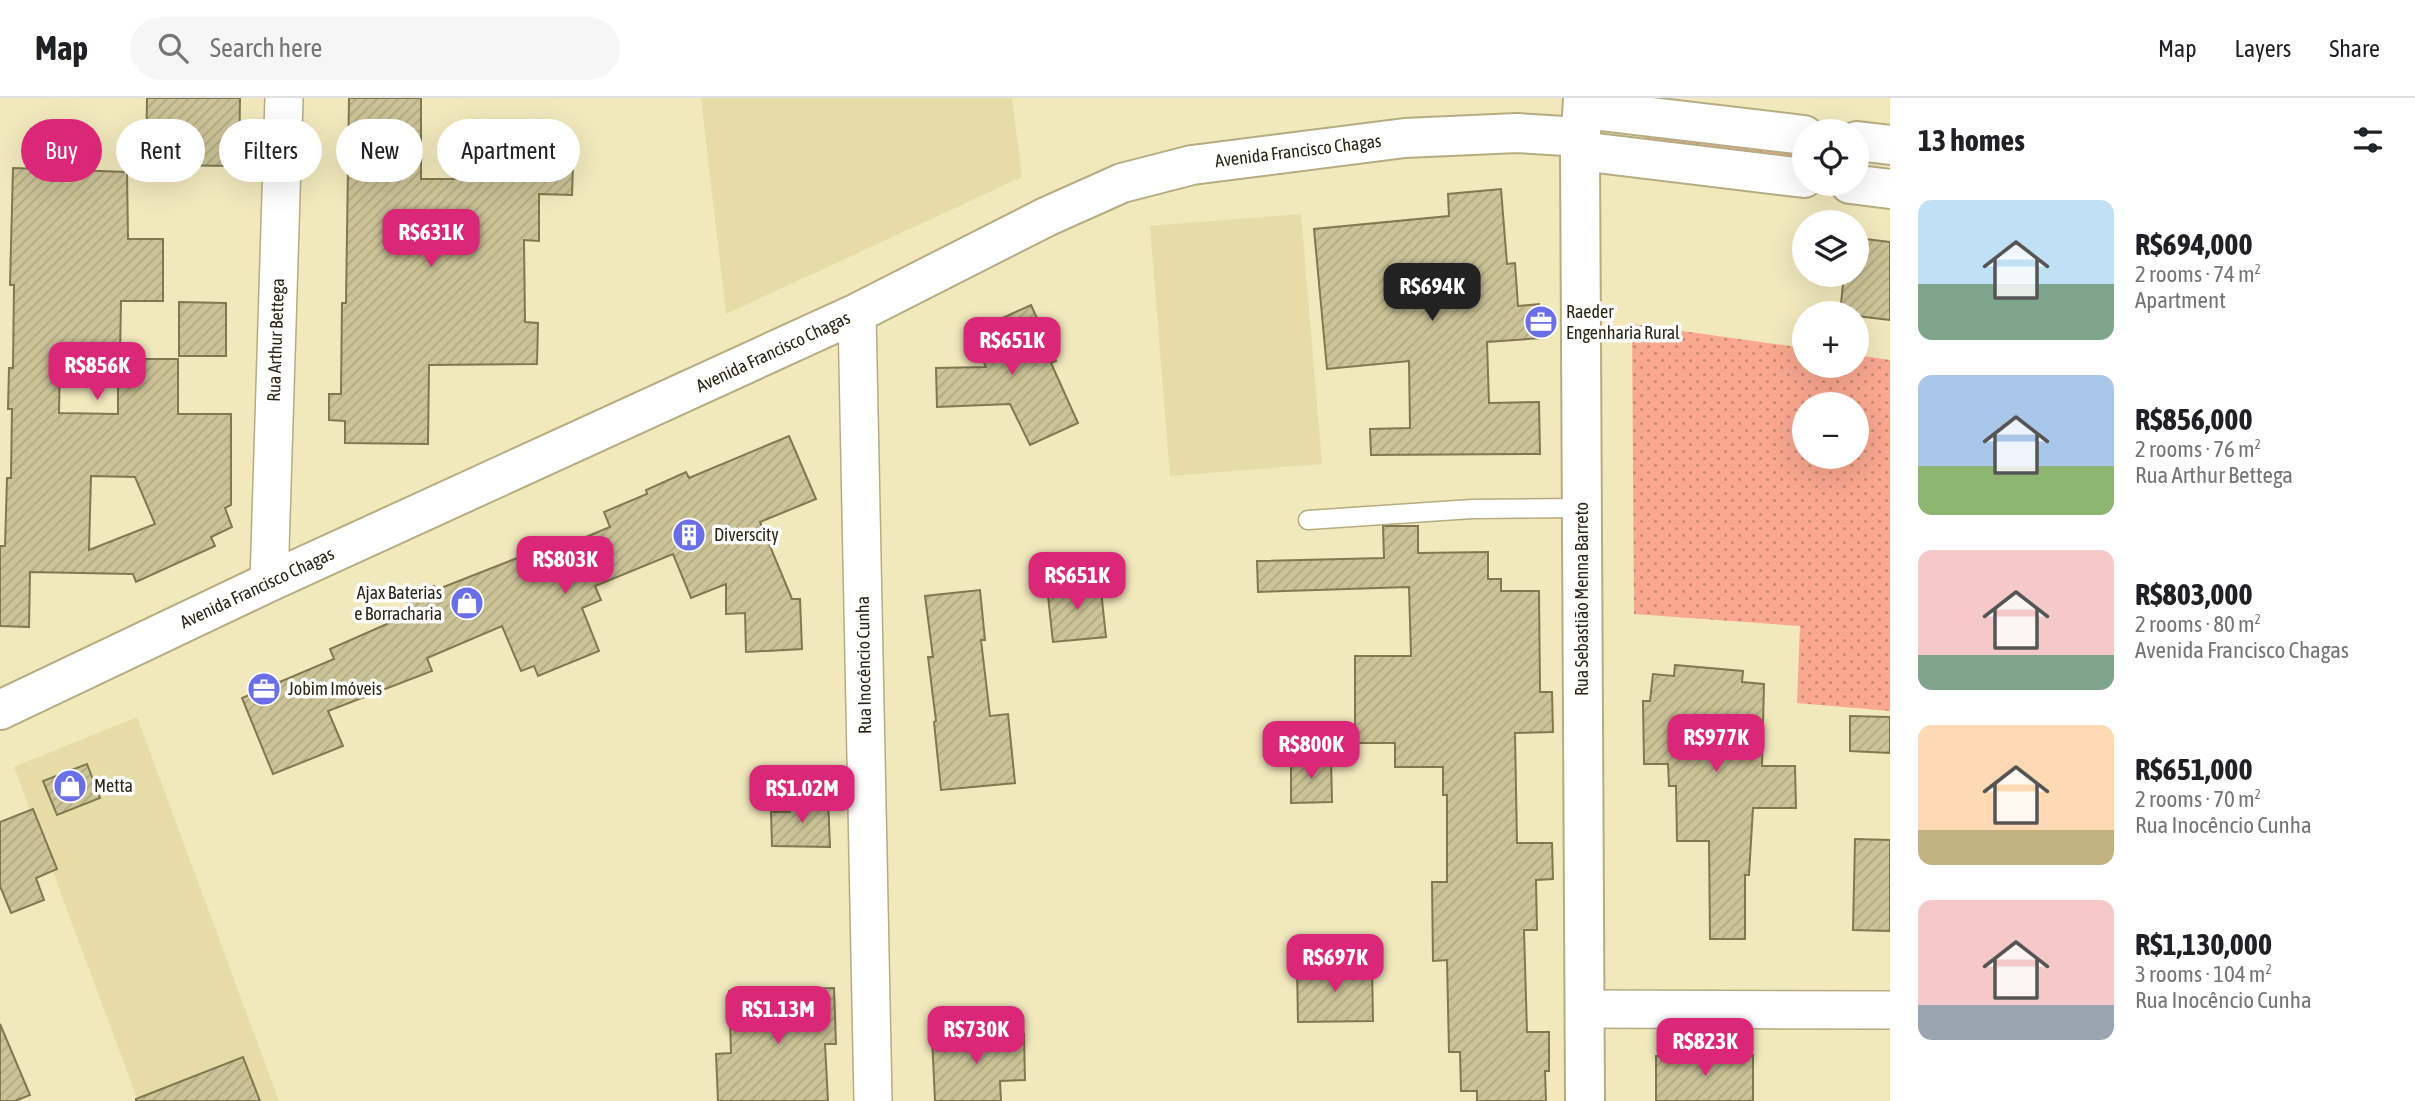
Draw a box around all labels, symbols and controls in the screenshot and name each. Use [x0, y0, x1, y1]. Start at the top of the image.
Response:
search box [130, 17, 620, 80]
text: Map [35, 29, 88, 67]
icon: search [154, 29, 192, 67]
text: Search here [210, 33, 322, 63]
text: Map [2158, 35, 2197, 62]
text: Layers [2235, 35, 2291, 62]
text: Share [2329, 35, 2380, 62]
chip: Buy [21, 119, 102, 182]
chip: Rent [116, 119, 205, 182]
chip: Filters [219, 119, 322, 182]
chip: New [336, 119, 423, 182]
chip: Apartment [437, 119, 580, 182]
map controls [1792, 119, 1869, 469]
button: locate [1792, 119, 1869, 196]
icon: filters [2349, 121, 2387, 159]
text: 13 homes [1918, 123, 2025, 157]
street label: Avenida Francisco Chagas [1214, 130, 1382, 171]
pin: R$631K [374, 209, 488, 269]
button: layers [1792, 210, 1869, 287]
text: R$631K [399, 219, 463, 245]
text: R$694,000 [2135, 227, 2253, 261]
icon: home [1974, 228, 2058, 312]
text: 2 rooms · 74 m² [2135, 261, 2261, 287]
pin: R$694K [1375, 264, 1489, 323]
text: R$694K [1400, 273, 1464, 299]
street label: Rua Arthur Bettega [263, 278, 288, 402]
text: Apartment [2135, 287, 2226, 313]
place label: Raeder Engenharia Rural [1566, 301, 1680, 343]
button: + [1792, 301, 1869, 378]
office icon: Raeder Engenharia Rural [1522, 303, 1560, 341]
street label: Avenida Francisco Chagas [692, 307, 853, 396]
pin: R$651K [955, 317, 1069, 377]
text: R$651K [980, 327, 1044, 353]
pin: R$856K [40, 342, 154, 402]
text: R$856K [65, 352, 129, 378]
button: − [1792, 392, 1869, 469]
text: R$856,000 [2135, 402, 2253, 436]
icon: home [1974, 403, 2058, 487]
text: 2 rooms · 76 m² [2135, 436, 2261, 462]
text: Rua Arthur Bettega [2135, 462, 2293, 488]
street label: Rua Sebastião Menna Barreto [1571, 502, 1592, 696]
building icon: Diverscity [670, 516, 708, 554]
place label: Diverscity [714, 524, 779, 545]
pin: R$803K [508, 536, 622, 596]
street label: Avenida Francisco Chagas [176, 543, 337, 632]
text: R$803K [533, 546, 597, 572]
pin: R$651K [1020, 552, 1134, 612]
text: R$651K [1045, 562, 1109, 588]
text: R$803,000 [2135, 577, 2253, 611]
icon: home [1974, 578, 2058, 662]
place label: Ajax Baterias e Borracharia [354, 582, 442, 624]
shop icon: Ajax Baterias e Borracharia [448, 584, 486, 622]
street label: Rua Inocêncio Cunha [852, 596, 875, 734]
text: 2 rooms · 80 m² [2135, 611, 2261, 637]
text: Avenida Francisco Chagas [2135, 637, 2349, 663]
office icon: Jobim Imóveis [245, 670, 283, 708]
place label: Jobim Imóveis [288, 678, 382, 699]
pin: R$977K [1659, 714, 1773, 774]
pin: R$800K [1254, 722, 1368, 781]
text: R$977K [1684, 724, 1748, 750]
text: R$800K [1279, 731, 1343, 757]
text: R$651,000 [2135, 752, 2253, 786]
icon: home [1974, 753, 2058, 837]
pin: R$1.02M [737, 766, 867, 825]
shop icon: Metta [51, 767, 89, 805]
place label: Metta [94, 775, 133, 796]
text: R$1.02M [765, 775, 839, 801]
text: 2 rooms · 70 m² [2135, 786, 2261, 812]
text: Rua Inocêncio Cunha [2135, 812, 2312, 838]
text: R$1,130,000 [2135, 927, 2272, 961]
icon: home [1974, 928, 2058, 1012]
pin: R$697K [1278, 934, 1392, 994]
text: R$697K [1303, 944, 1367, 970]
text: 3 rooms · 104 m² [2135, 961, 2272, 987]
pin: R$1.13M [713, 986, 843, 1046]
text: Rua Inocêncio Cunha [2135, 987, 2312, 1013]
text: R$1.13M [741, 996, 815, 1022]
pin: R$730K [919, 1006, 1033, 1066]
text: R$730K [944, 1016, 1008, 1042]
pin: R$823K [1648, 1018, 1762, 1078]
text: R$823K [1673, 1028, 1737, 1054]

